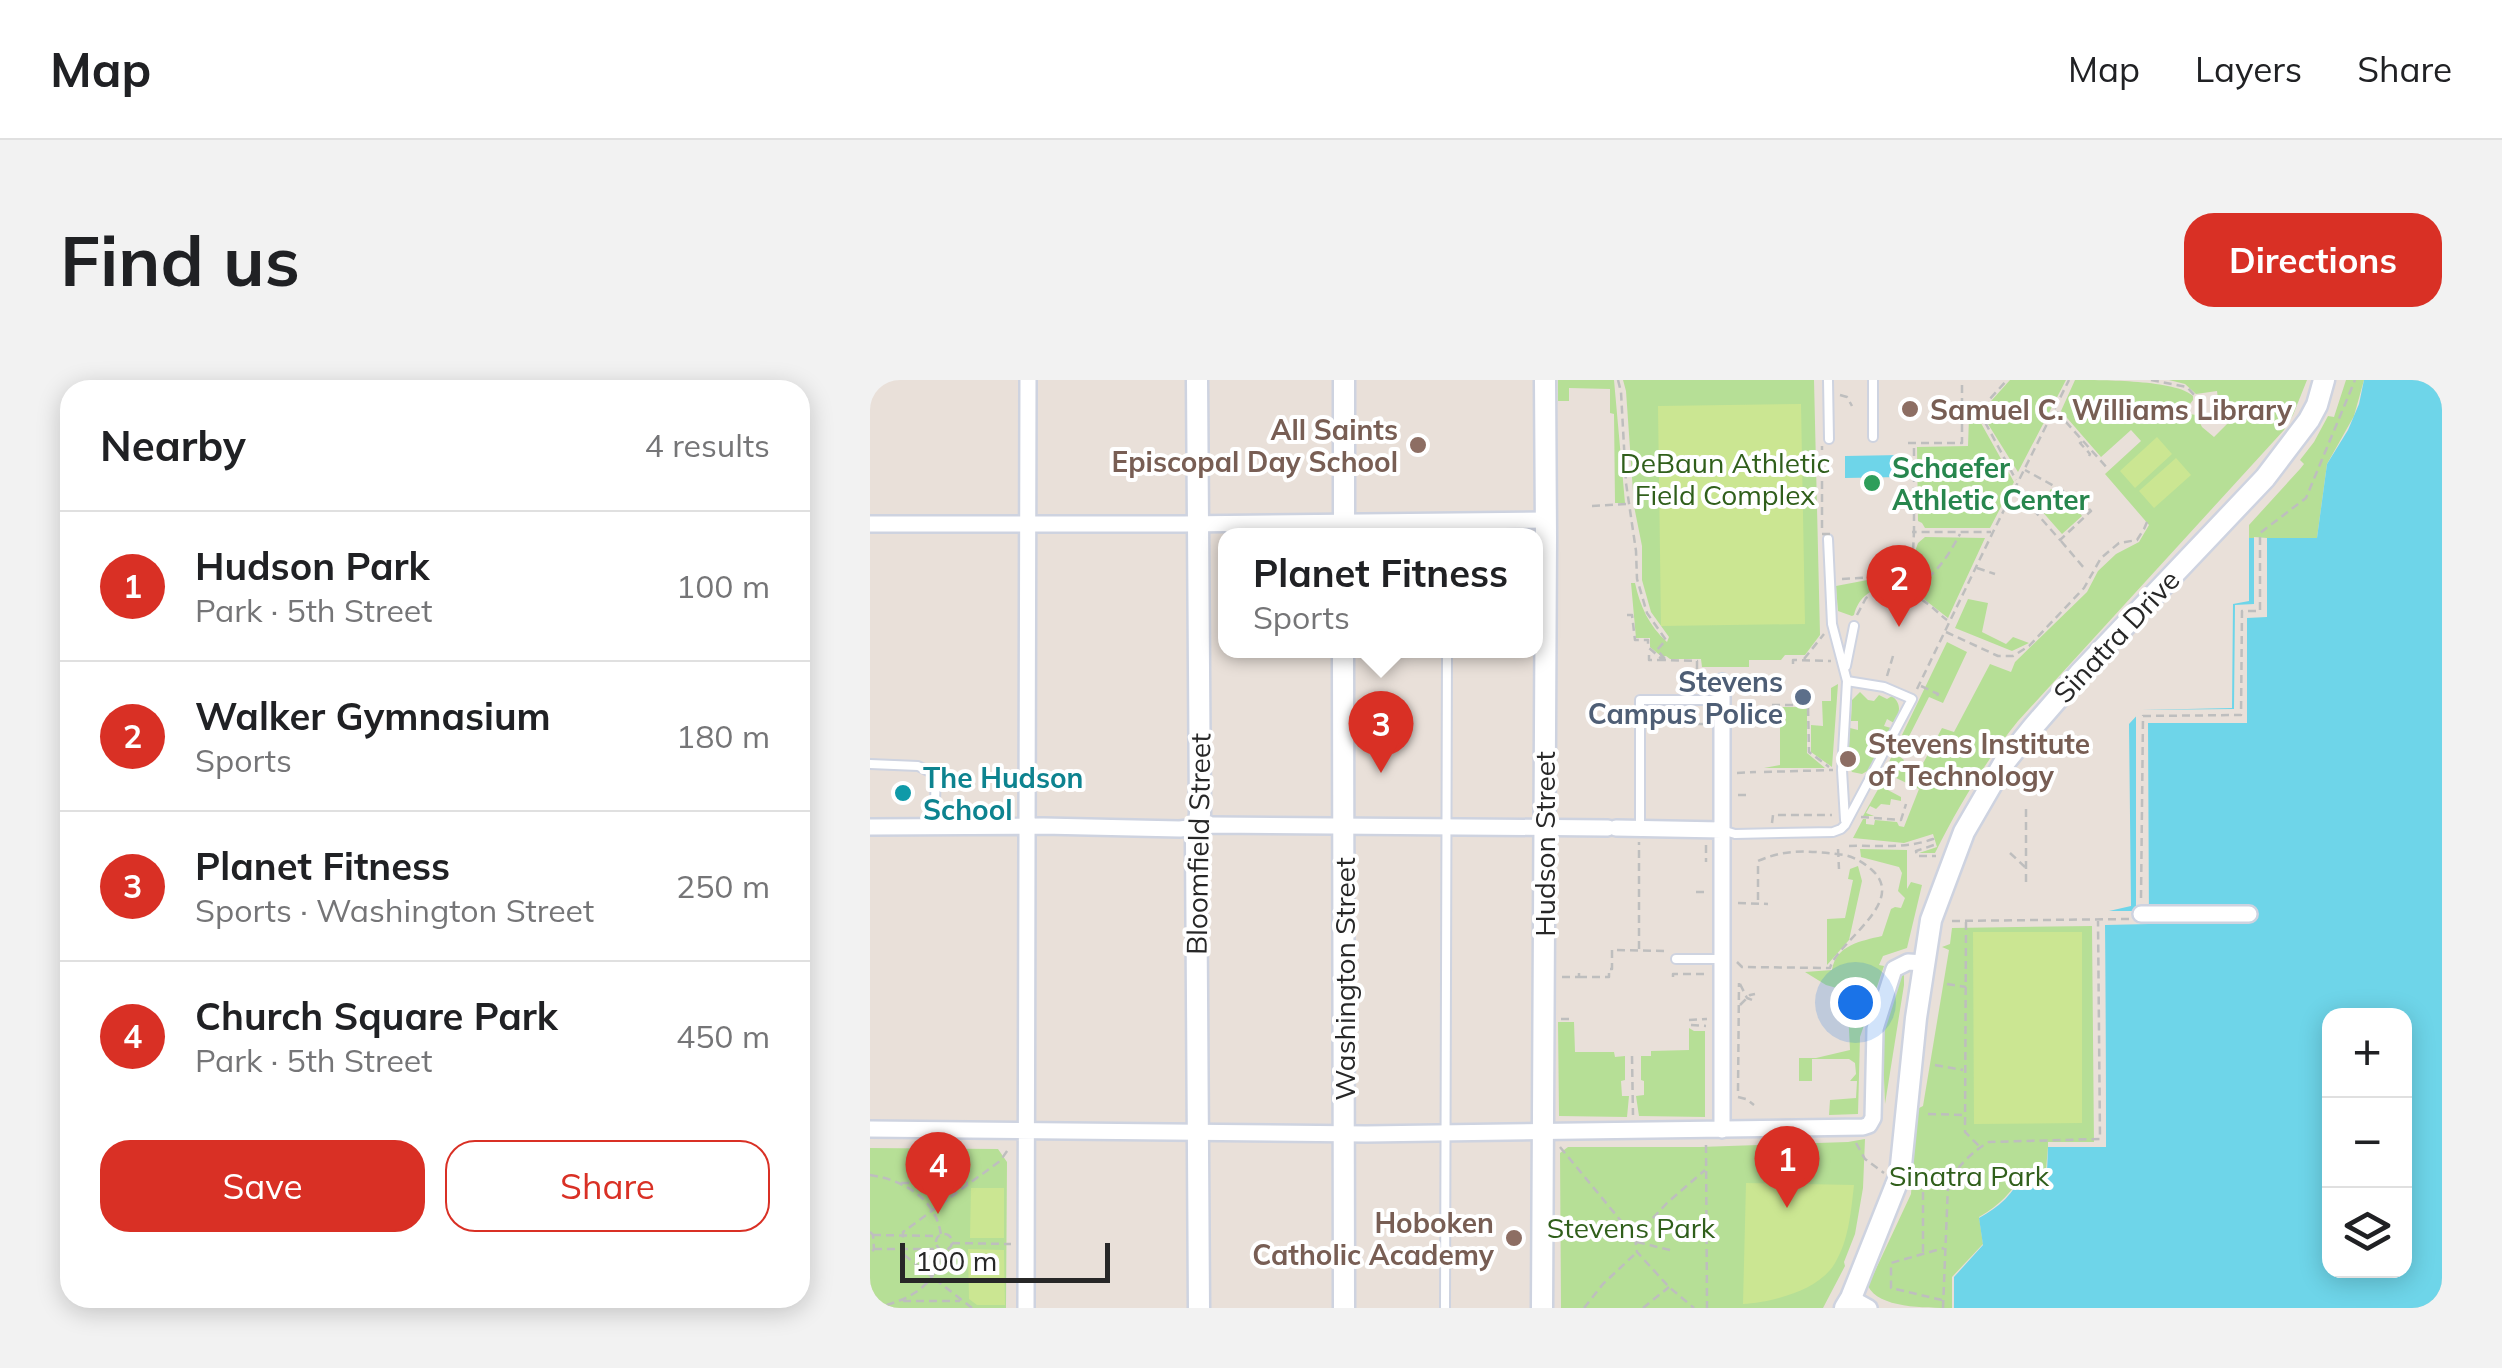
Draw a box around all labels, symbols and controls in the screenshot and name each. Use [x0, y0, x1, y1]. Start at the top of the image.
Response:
text: Map [50, 39, 151, 99]
text: Map [2068, 47, 2140, 91]
text: Layers [2195, 47, 2302, 91]
text: Share [2357, 47, 2452, 91]
button: Directions [2184, 213, 2442, 307]
text: Find us [60, 216, 300, 304]
place label: Samuel C. Williams Library [1930, 392, 2293, 427]
marker: Samuel C. Williams Library [1899, 398, 1921, 420]
place label: All Saints Episcopal Day School [1112, 412, 1398, 479]
text: Nearby [100, 419, 246, 472]
text: 4 results [645, 425, 770, 465]
marker: All Saints Episcopal Day School [1407, 434, 1429, 456]
park label: DeBaun Athletic Field Complex [1620, 445, 1830, 512]
place label: Schaefer Athletic Center [1892, 450, 2090, 517]
marker: Schaefer Athletic Center [1861, 472, 1883, 494]
popup [1218, 528, 1543, 658]
text: Hudson Park [195, 542, 429, 590]
pin: 2 [1866, 544, 1932, 627]
text: Planet Fitness [1253, 549, 1508, 597]
street label: Sinatra Drive [2046, 562, 2186, 710]
text: 1 [123, 566, 142, 606]
text: 100 m [676, 566, 770, 606]
text: Park · 5th Street [195, 590, 432, 630]
text: Sports [1253, 597, 1350, 637]
place label: Stevens Campus Police [1588, 664, 1783, 731]
marker: Stevens Campus Police [1792, 686, 1814, 708]
pin: 3 [1348, 690, 1414, 773]
text: Walker Gymnasium [195, 692, 551, 740]
text: 2 [123, 716, 142, 756]
text: 180 m [676, 716, 770, 756]
place label: Stevens Institute of Technology [1868, 726, 2090, 793]
street label: Bloomfield Street [1179, 733, 1217, 955]
text: Sports [195, 740, 292, 780]
marker: Stevens Institute of Technology [1837, 748, 1859, 770]
street label: Hudson Street [1527, 751, 1562, 937]
place label: The Hudson School [923, 760, 1083, 827]
marker: The Hudson School [892, 782, 914, 804]
text: Planet Fitness [195, 842, 450, 890]
street label: Washington Street [1327, 857, 1362, 1101]
text: 3 [123, 866, 142, 906]
text: 250 m [676, 866, 770, 906]
text: Sports · Washington Street [195, 890, 594, 930]
your location [1830, 977, 1881, 1028]
text: Church Square Park [195, 992, 558, 1040]
map controls [2322, 1008, 2412, 1278]
button: + [2322, 1008, 2412, 1098]
text: 4 [123, 1016, 142, 1056]
text: 450 m [676, 1016, 770, 1056]
text: Park · 5th Street [195, 1040, 432, 1080]
button: − [2322, 1098, 2412, 1188]
pin: 1 [1754, 1126, 1820, 1208]
pin: 4 [906, 1132, 970, 1214]
button: Save [100, 1140, 425, 1232]
button: Share [445, 1140, 770, 1232]
park label: Sinatra Park [1889, 1158, 2050, 1193]
button: layers [2322, 1188, 2412, 1278]
place label: Hoboken Catholic Academy [1252, 1205, 1495, 1272]
park label: Stevens Park [1547, 1210, 1716, 1245]
marker: Hoboken Catholic Academy [1503, 1227, 1525, 1249]
scale bar [900, 1238, 1110, 1283]
text: 100 m [915, 1243, 997, 1278]

